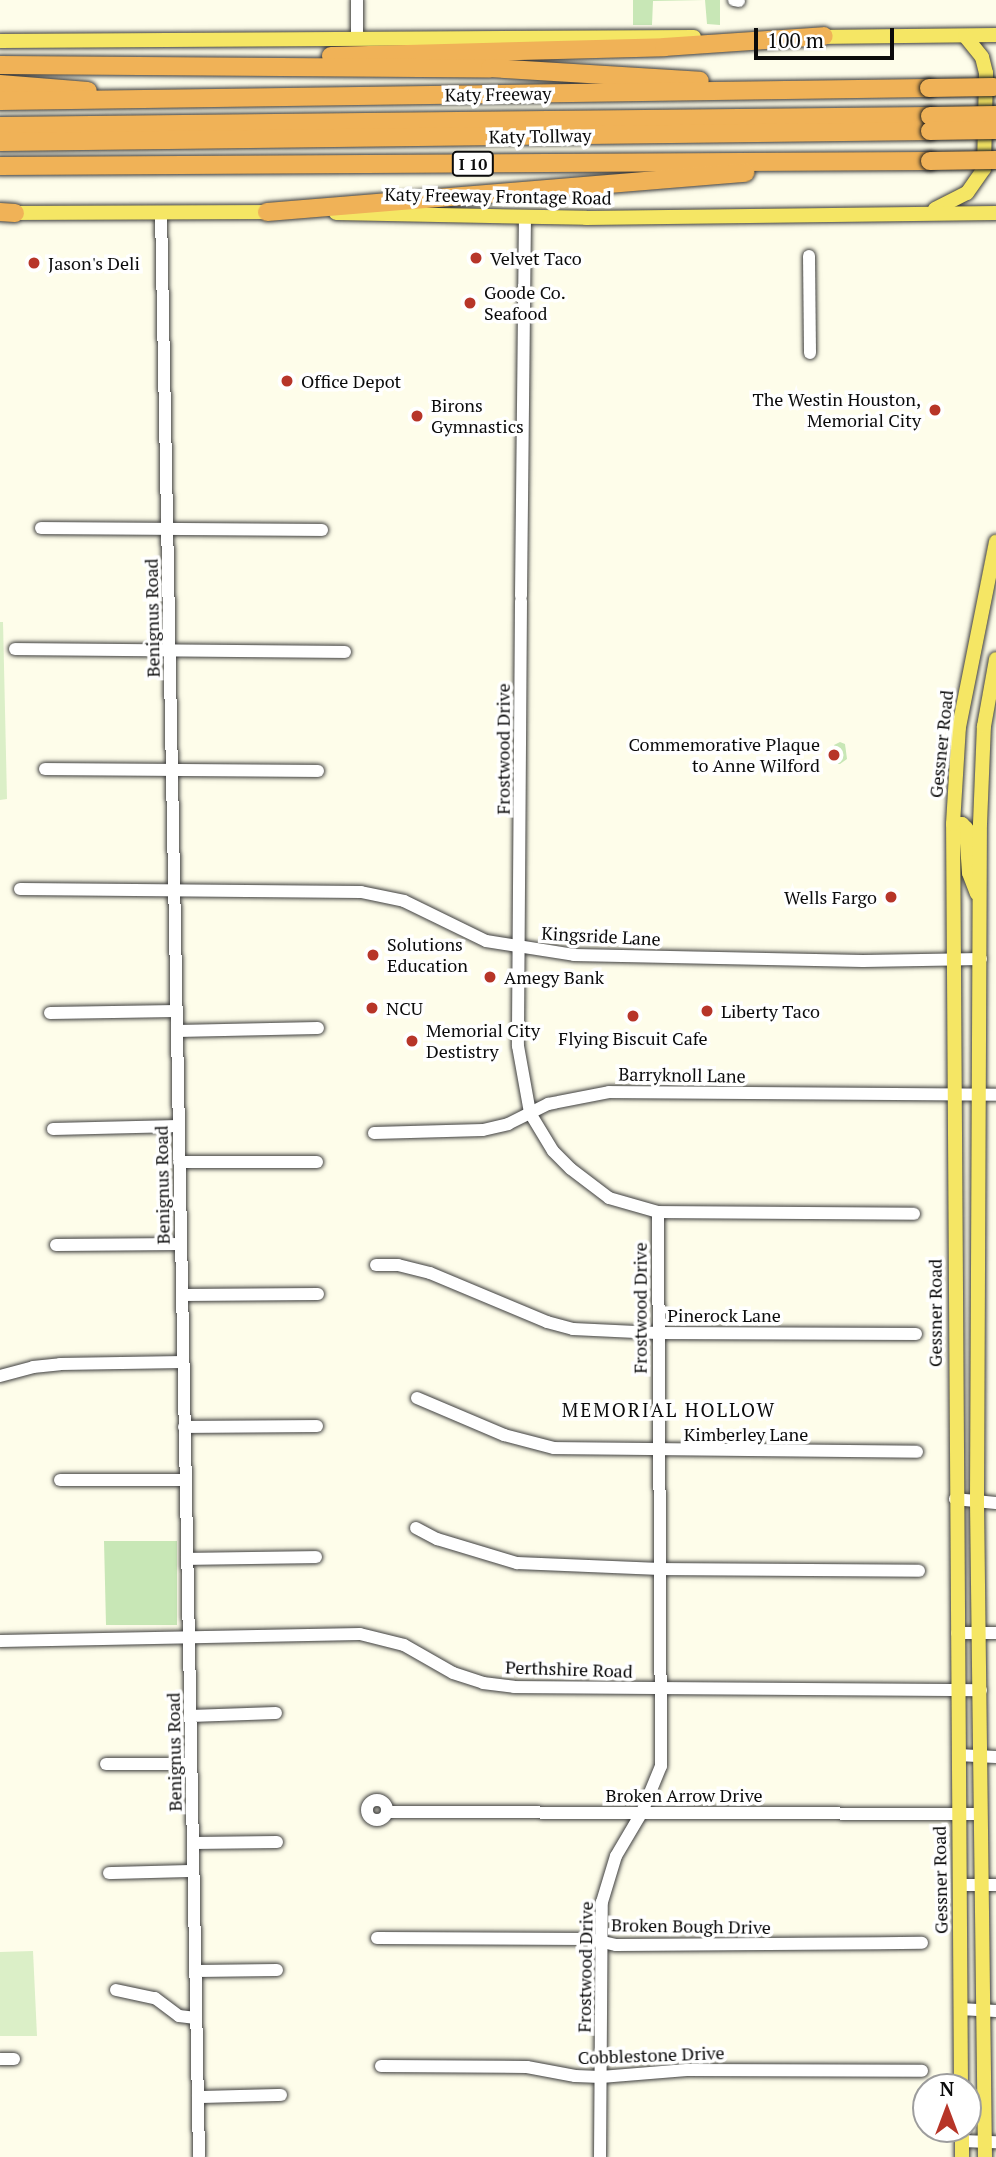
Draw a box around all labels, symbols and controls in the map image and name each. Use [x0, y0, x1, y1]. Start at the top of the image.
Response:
scale bar [758, 14, 898, 58]
text: 100 m [767, 26, 824, 54]
street label: Katy Freeway [444, 82, 552, 106]
street label: Katy Tollway [488, 124, 592, 148]
road number: I 10 [450, 152, 496, 176]
street label: Katy Freeway Frontage Road [384, 183, 612, 209]
place label: Velvet Taco [490, 247, 582, 269]
marker: Velvet Taco [468, 250, 484, 266]
place label: Jason's Deli [48, 252, 140, 274]
marker: Jason's Deli [26, 255, 42, 271]
place label: Goode Co. Seafood [484, 282, 566, 324]
marker: Goode Co. Seafood [462, 295, 478, 311]
place label: Office Depot [301, 370, 401, 392]
marker: Office Depot [279, 373, 295, 389]
place label: The Westin Houston, Memorial City [753, 389, 921, 432]
place label: Birons Gymnastics [431, 395, 524, 438]
marker: The Westin Houston, Memorial City [927, 402, 943, 418]
marker: Birons Gymnastics [409, 408, 425, 424]
street label: Benignus Road [140, 558, 164, 678]
street label: Frostwood Drive [492, 683, 514, 815]
street label: Gessner Road [925, 689, 957, 799]
place label: Commemorative Plaque to Anne Wilford [628, 734, 820, 776]
marker: Commemorative Plaque to Anne Wilford [826, 747, 842, 763]
place label: Wells Fargo [784, 886, 877, 908]
marker: Wells Fargo [883, 889, 899, 905]
street label: Kingsride Lane [541, 922, 661, 950]
place label: Solutions Education [387, 934, 468, 976]
marker: Solutions Education [365, 947, 381, 963]
place label: Amegy Bank [504, 966, 604, 988]
marker: Amegy Bank [482, 969, 498, 985]
place label: NCU [386, 997, 423, 1019]
marker: NCU [364, 1000, 380, 1016]
place label: Liberty Taco [721, 1000, 820, 1022]
marker: Liberty Taco [699, 1003, 715, 1019]
marker: Flying Biscuit Cafe [625, 1008, 641, 1024]
place label: Memorial City Destistry [426, 1020, 540, 1062]
place label: Flying Biscuit Cafe [558, 1027, 708, 1049]
marker: Memorial City Destistry [404, 1033, 420, 1049]
street label: Barryknoll Lane [618, 1063, 746, 1087]
street label: Benignus Road [150, 1125, 174, 1245]
street label: Frostwood Drive [629, 1242, 651, 1374]
street label: Gessner Road [924, 1259, 946, 1367]
street label: Pinerock Lane [667, 1304, 781, 1326]
district label: MEMORIAL HOLLOW [564, 1399, 774, 1421]
street label: Kimberley Lane [684, 1423, 808, 1445]
street label: Perthshire Road [505, 1656, 633, 1682]
street label: Benignus Road [162, 1692, 186, 1812]
street label: Broken Arrow Drive [605, 1784, 763, 1806]
street label: Gessner Road [928, 1826, 952, 1934]
street label: Frostwood Drive [573, 1901, 597, 2033]
street label: Broken Bough Drive [611, 1914, 771, 1938]
street label: Cobblestone Drive [577, 2042, 725, 2068]
north arrow [912, 2073, 982, 2143]
text: N [940, 2076, 954, 2101]

